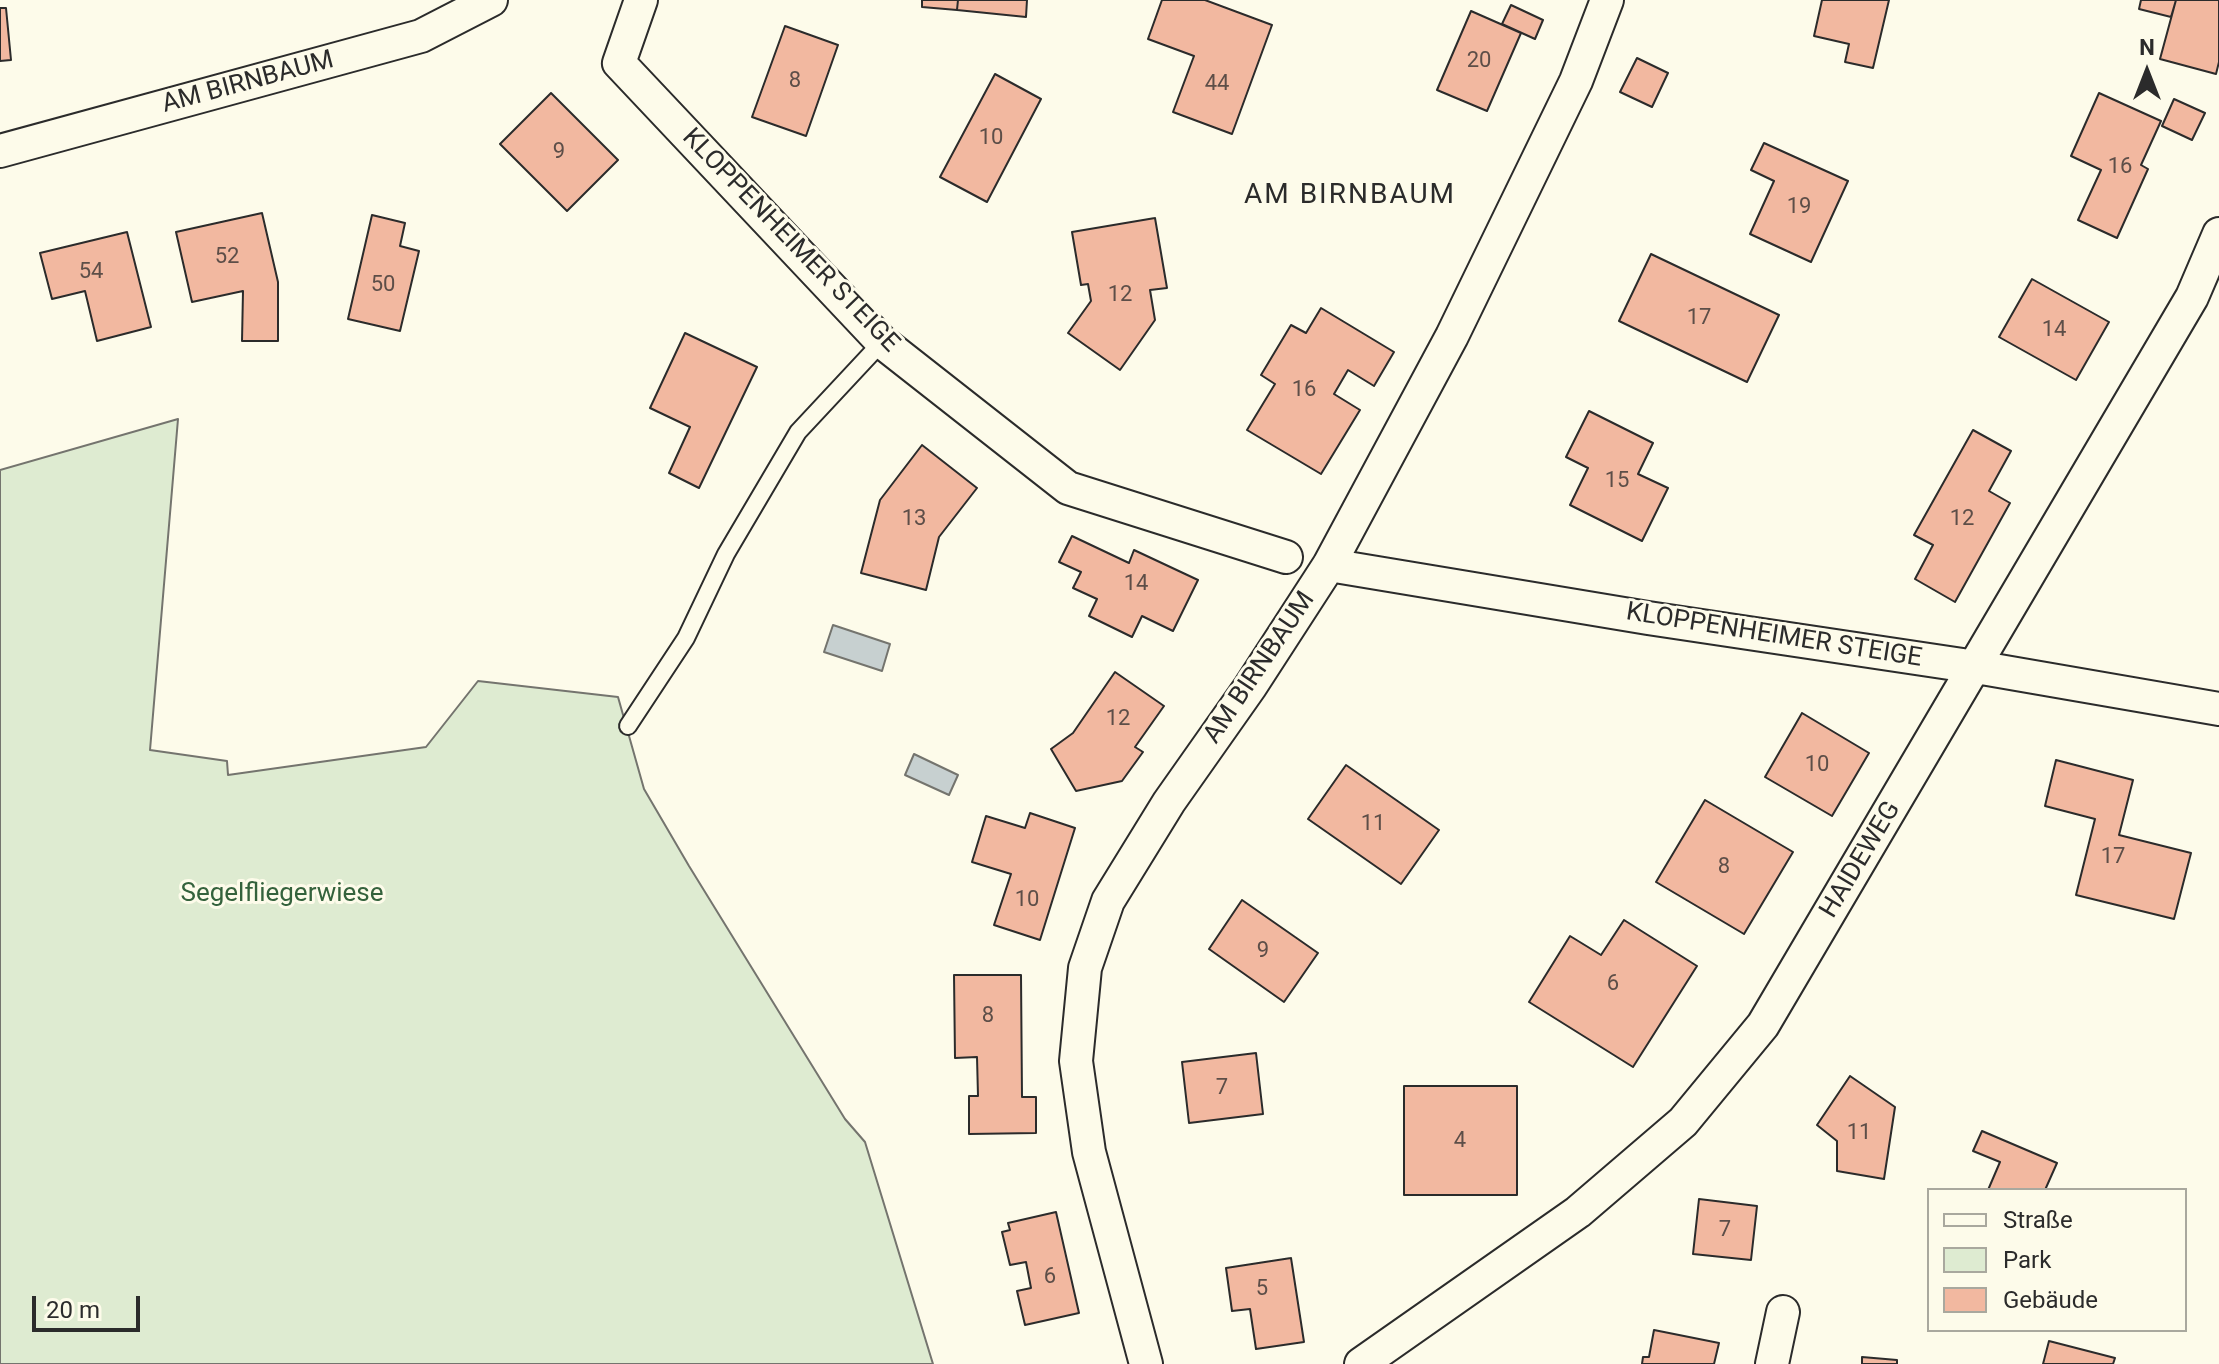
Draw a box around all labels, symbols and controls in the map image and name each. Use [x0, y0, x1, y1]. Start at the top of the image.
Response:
north arrow [2107, 32, 2187, 112]
text: N [2139, 35, 2155, 60]
street label: AM BIRNBAUM [159, 45, 337, 121]
house number: 20 [1467, 48, 1491, 74]
house number: 8 [789, 68, 801, 94]
house number: 44 [1205, 71, 1229, 97]
street label: KLOPPENHEIMER STEIGE [675, 123, 905, 359]
house number: 10 [979, 125, 1003, 151]
house number: 9 [553, 139, 565, 165]
house number: 16 [2108, 154, 2132, 180]
district label: AM BIRNBAUM [1244, 179, 1456, 213]
house number: 19 [1787, 194, 1811, 220]
house number: 52 [215, 244, 239, 270]
house number: 54 [79, 259, 103, 285]
house number: 50 [371, 272, 395, 298]
house number: 12 [1108, 282, 1132, 308]
house number: 17 [1687, 305, 1711, 331]
house number: 14 [2042, 317, 2066, 343]
house number: 16 [1292, 377, 1316, 403]
house number: 15 [1605, 468, 1629, 494]
house number: 13 [902, 506, 926, 532]
house number: 12 [1950, 506, 1974, 532]
house number: 14 [1124, 571, 1148, 597]
street label: AM BIRNBAUM [1198, 586, 1322, 750]
street label: KLOPPENHEIMER STEIGE [1624, 597, 1924, 675]
house number: 12 [1106, 706, 1130, 732]
house number: 10 [1805, 752, 1829, 778]
street label: HAIDEWEG [1814, 796, 1908, 924]
house number: 11 [1361, 811, 1385, 837]
house number: 17 [2101, 844, 2125, 870]
house number: 8 [1718, 854, 1730, 880]
park label: Segelfliegerwiese [180, 878, 384, 910]
house number: 10 [1015, 887, 1039, 913]
house number: 9 [1257, 938, 1269, 964]
house number: 6 [1607, 971, 1619, 997]
house number: 8 [982, 1003, 994, 1029]
house number: 7 [1216, 1075, 1228, 1101]
house number: 11 [1847, 1120, 1871, 1146]
house number: 4 [1454, 1128, 1466, 1154]
legend [1927, 1188, 2187, 1332]
text: Straße [2003, 1206, 2073, 1234]
house number: 7 [1719, 1217, 1731, 1243]
text: Park [2003, 1246, 2051, 1274]
house number: 6 [1044, 1264, 1056, 1290]
house number: 5 [1256, 1276, 1268, 1302]
scale bar [36, 1280, 144, 1330]
text: Gebäude [2003, 1286, 2098, 1314]
text: 20 m [46, 1296, 100, 1324]

